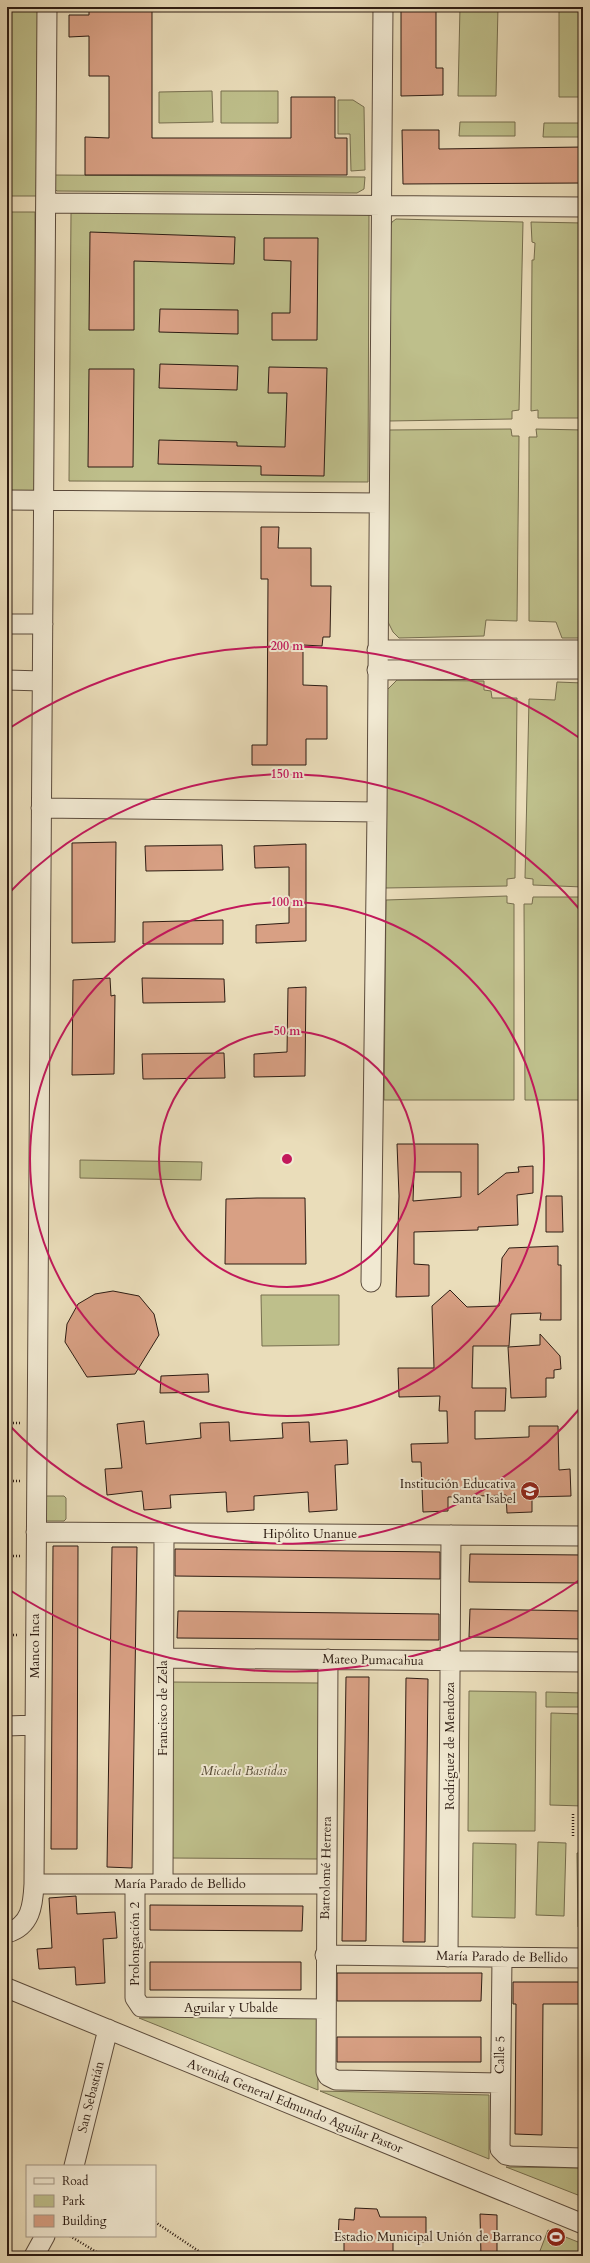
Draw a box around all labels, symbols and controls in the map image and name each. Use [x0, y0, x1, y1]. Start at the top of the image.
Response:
text: 200 m [271, 638, 304, 654]
text: 150 m [271, 766, 304, 782]
text: 100 m [271, 894, 304, 910]
text: 50 m [274, 1023, 301, 1039]
centre of rings [280, 1152, 294, 1166]
place label: Institución Educativa Santa Isabel [400, 1475, 517, 1508]
school or university icon: Institución Educativa Santa Isabel [519, 1480, 541, 1502]
street label: Hipólito Unanue [263, 1525, 357, 1543]
street label: Manco Inca [26, 1613, 44, 1679]
street label: Mateo Pumacahua [322, 1650, 424, 1670]
street label: Francisco de Zela [154, 1660, 172, 1756]
street label: Rodríguez de Mendoza [441, 1682, 459, 1810]
park label: Micaela Bastidas [201, 1762, 288, 1780]
street label: Bartolomé Herrera [316, 1816, 336, 1920]
street label: María Parado de Bellido [114, 1875, 246, 1893]
street label: Prolongación 2 [126, 1902, 144, 1986]
street label: María Parado de Bellido [436, 1947, 568, 1967]
street label: Aguilar y Ubalde [184, 1999, 278, 2017]
street label: Calle 5 [491, 2036, 509, 2074]
street label: Avenida General Edmundo Aguilar Pastor [184, 2054, 406, 2158]
street label: San Sebastián [73, 2059, 109, 2135]
legend [26, 2165, 156, 2237]
text: Road [62, 2173, 89, 2189]
text: Park [62, 2193, 86, 2209]
text: Building [62, 2213, 107, 2229]
sports icon: Estadio Municipal Unión de Barranco [545, 2226, 567, 2248]
place label: Estadio Municipal Unión de Barranco [334, 2228, 542, 2246]

